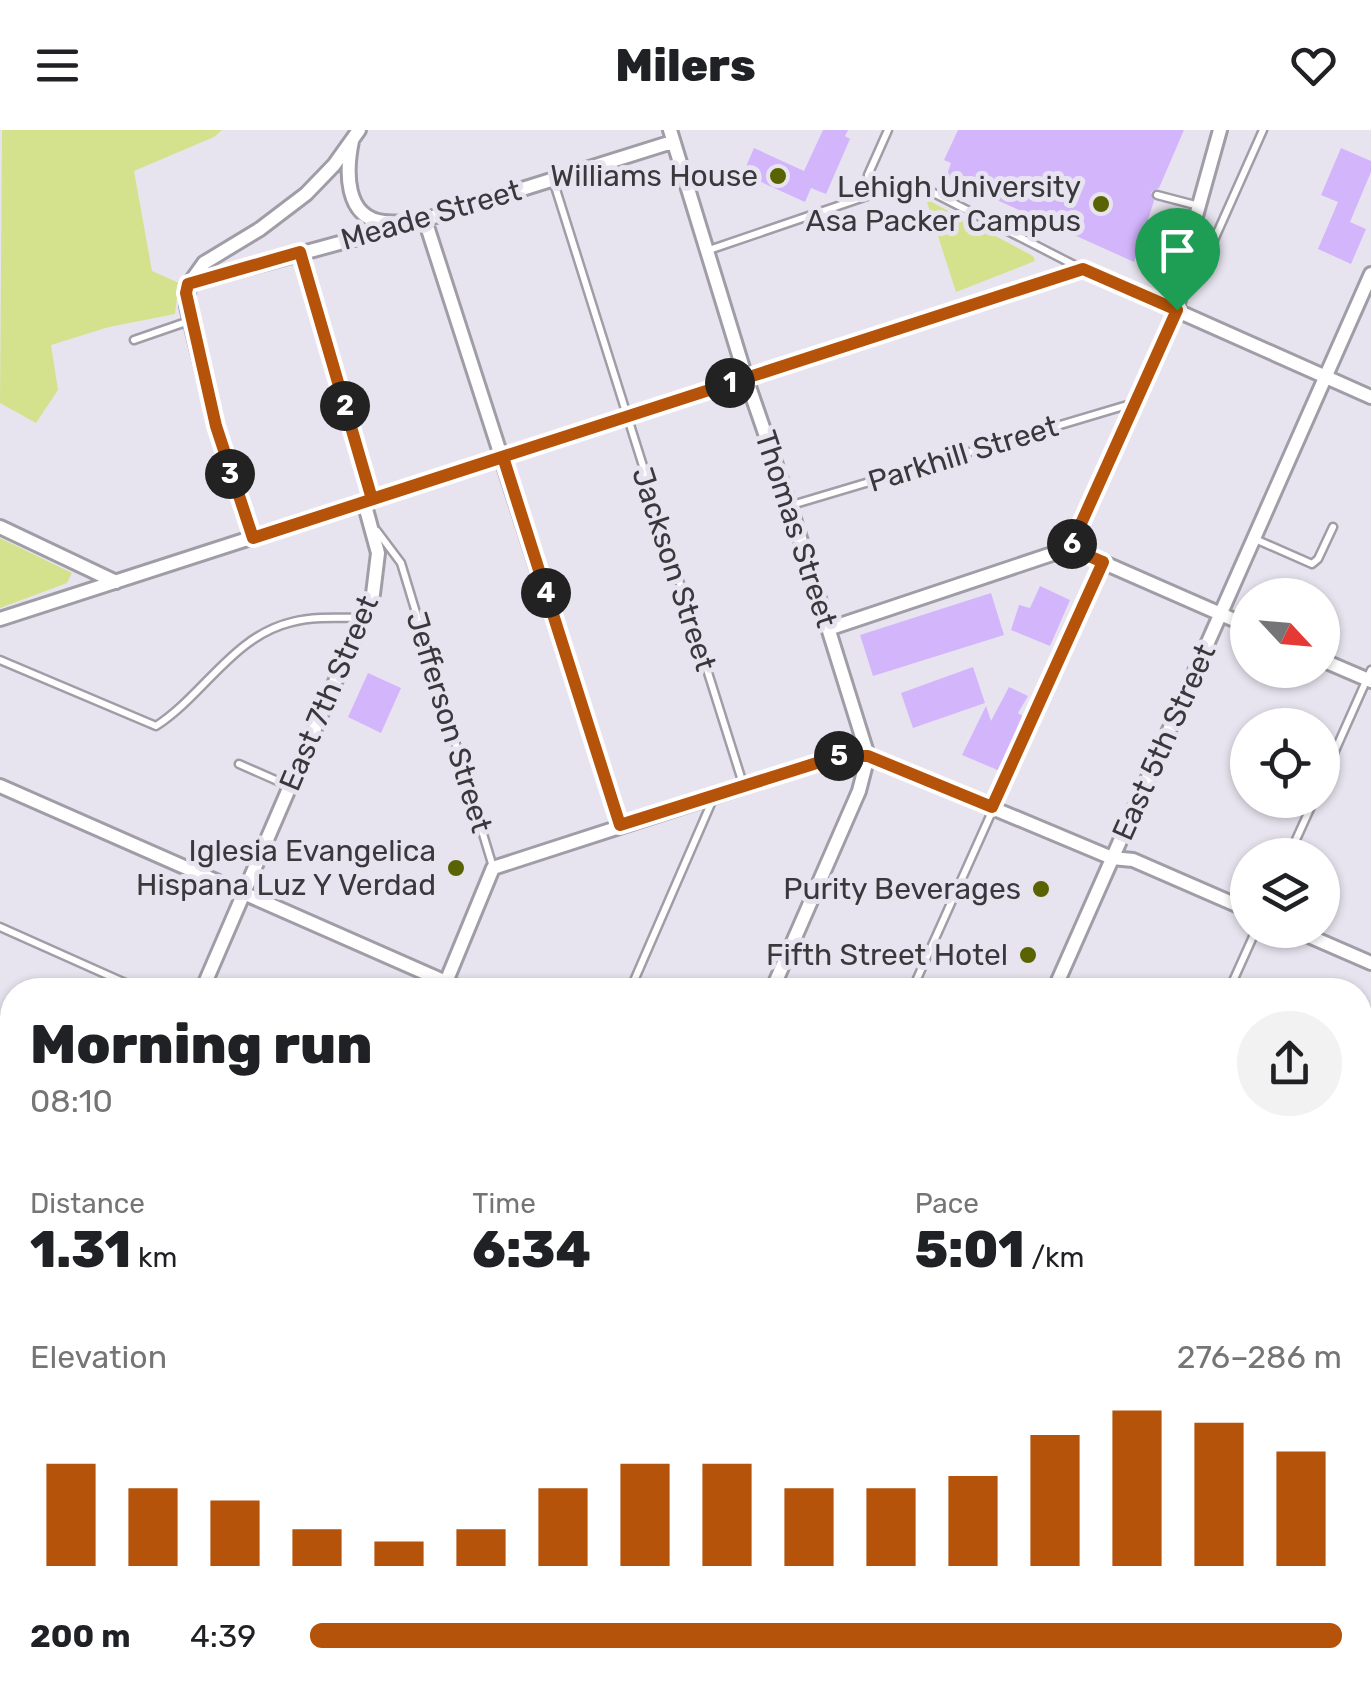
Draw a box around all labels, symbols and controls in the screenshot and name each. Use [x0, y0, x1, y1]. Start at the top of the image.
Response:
icon: menu [30, 38, 85, 93]
icon: heart [1286, 38, 1341, 93]
text: Milers [615, 39, 756, 92]
place label: Williams House [550, 158, 758, 194]
marker: Williams House [767, 165, 789, 187]
place label: Lehigh University Asa Packer Campus [806, 169, 1081, 239]
street label: Meade Street [337, 172, 526, 258]
marker: Lehigh University Asa Packer Campus [1090, 193, 1112, 215]
pin [1135, 208, 1220, 311]
icon: arrive [1150, 223, 1205, 278]
pin: 1 [705, 358, 755, 408]
text: 1 [723, 366, 737, 399]
pin: 2 [320, 381, 370, 431]
text: 2 [336, 389, 354, 422]
street label: Parkhill Street [864, 408, 1063, 500]
street label: Thomas Street [747, 426, 845, 632]
pin: 3 [205, 449, 255, 499]
text: 3 [221, 457, 239, 490]
street label: Jackson Street [624, 463, 724, 676]
pin: 6 [1047, 519, 1097, 569]
text: 6 [1063, 527, 1081, 560]
pin: 4 [521, 568, 571, 618]
text: 4 [536, 576, 556, 609]
north arrow [1230, 578, 1340, 688]
map controls [1230, 578, 1340, 948]
street label: East 7th Street [272, 590, 386, 796]
street label: Jefferson Street [398, 607, 500, 837]
street label: East 5th Street [1105, 638, 1223, 846]
button: locate [1230, 708, 1340, 818]
pin: 5 [814, 731, 864, 781]
text: 5 [830, 739, 848, 772]
place label: Iglesia Evangelica Hispana Luz Y Verdad [136, 833, 436, 903]
button: layers [1230, 838, 1340, 948]
marker: Iglesia Evangelica Hispana Luz Y Verdad [445, 857, 467, 879]
place label: Purity Beverages [783, 871, 1021, 907]
marker: Purity Beverages [1030, 878, 1052, 900]
place label: Fifth Street Hotel [766, 937, 1008, 973]
marker: Fifth Street Hotel [1017, 944, 1039, 966]
button: share [1237, 1011, 1342, 1116]
text: Morning run [30, 1012, 372, 1077]
text: 08:10 [30, 1082, 113, 1120]
text: Distance [30, 1187, 145, 1220]
text: Time [472, 1187, 536, 1220]
text: Pace [915, 1187, 979, 1220]
text: 1.31 [30, 1220, 131, 1280]
text: 6:34 [472, 1220, 591, 1280]
text: 5:01 [915, 1220, 1025, 1280]
text: km [131, 1241, 177, 1274]
text: /km [1025, 1241, 1084, 1274]
text: Elevation [30, 1338, 167, 1376]
text: 276–286 m [1177, 1338, 1342, 1376]
text: 200 m [30, 1617, 130, 1655]
text: 4:39 [190, 1617, 256, 1655]

